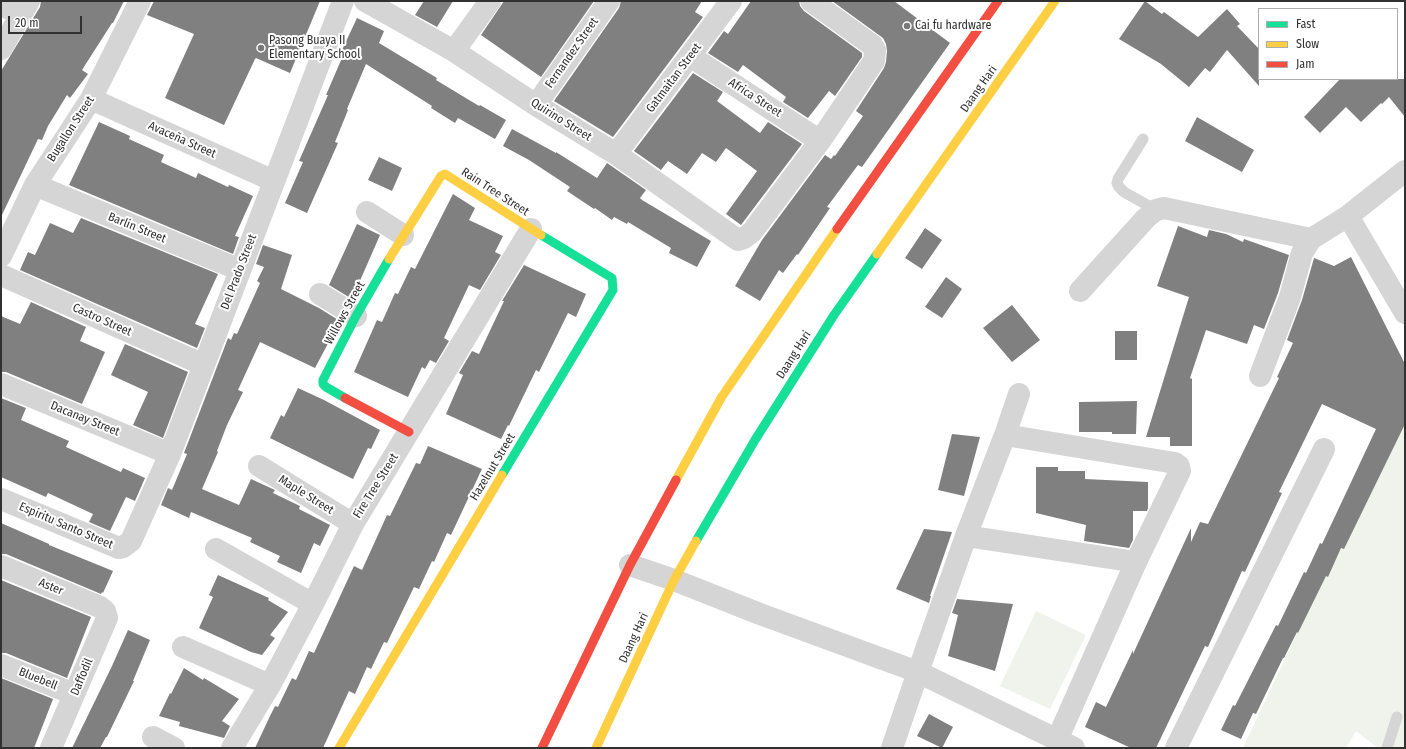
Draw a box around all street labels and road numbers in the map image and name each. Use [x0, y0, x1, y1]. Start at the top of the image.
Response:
street label: Fernandez Street [542, 15, 602, 91]
street label: Gatmaitan Street [643, 40, 705, 116]
street label: Daang Hari [958, 63, 1000, 115]
street label: Africa Street [726, 76, 784, 120]
street label: Bugallon Street [44, 94, 98, 164]
street label: Quirino Street [528, 96, 594, 144]
street label: Avaceña Street [146, 119, 218, 161]
street label: Rain Tree Street [458, 165, 532, 219]
street label: Barlin Street [106, 210, 168, 246]
street label: Del Prado Street [218, 232, 260, 312]
street label: Willows Street [322, 279, 368, 347]
street label: Castro Street [70, 301, 134, 339]
street label: Daang Hari [774, 328, 814, 382]
street label: Dacanay Street [48, 399, 122, 439]
street label: Hazelnut Street [467, 431, 519, 503]
street label: Fire Tree Street [350, 451, 402, 521]
street label: Maple Street [276, 472, 336, 518]
street label: Espiritu Santo Street [17, 500, 115, 552]
street label: Aster [37, 576, 65, 598]
street label: Daang Hari [616, 611, 652, 665]
street label: Daffodil [68, 656, 96, 698]
street label: Bluebell [16, 665, 60, 693]

